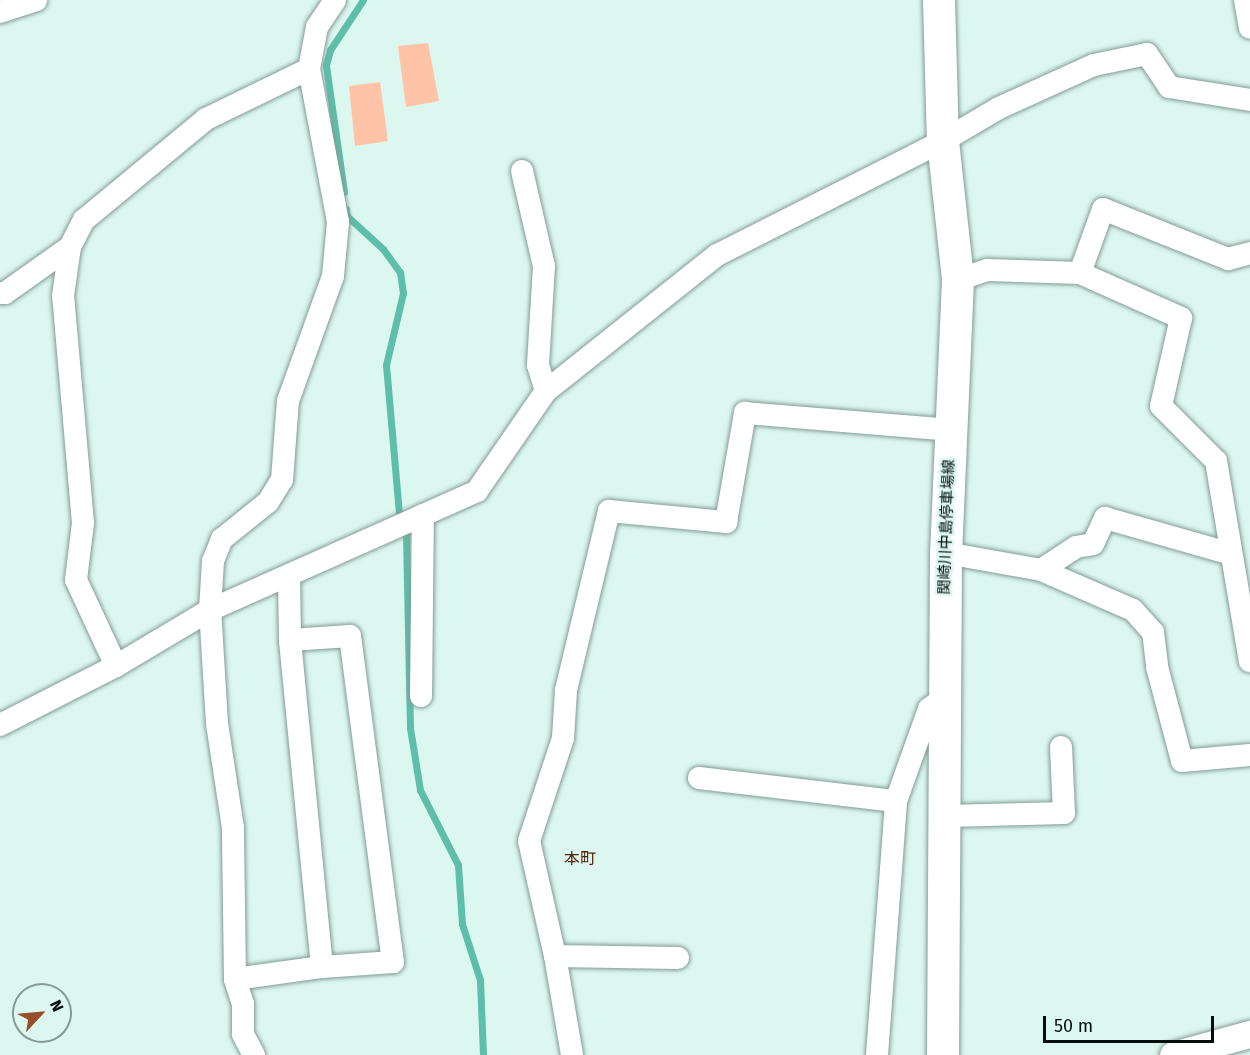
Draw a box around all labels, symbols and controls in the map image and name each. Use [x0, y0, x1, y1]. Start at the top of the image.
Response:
street label: 関崎川中島停車場線 [936, 459, 958, 595]
district label: 本町 [564, 849, 596, 869]
north arrow [12, 983, 72, 1043]
text: N [46, 997, 68, 1015]
scale bar [1046, 1004, 1217, 1042]
text: 50 m [1054, 1015, 1093, 1037]

